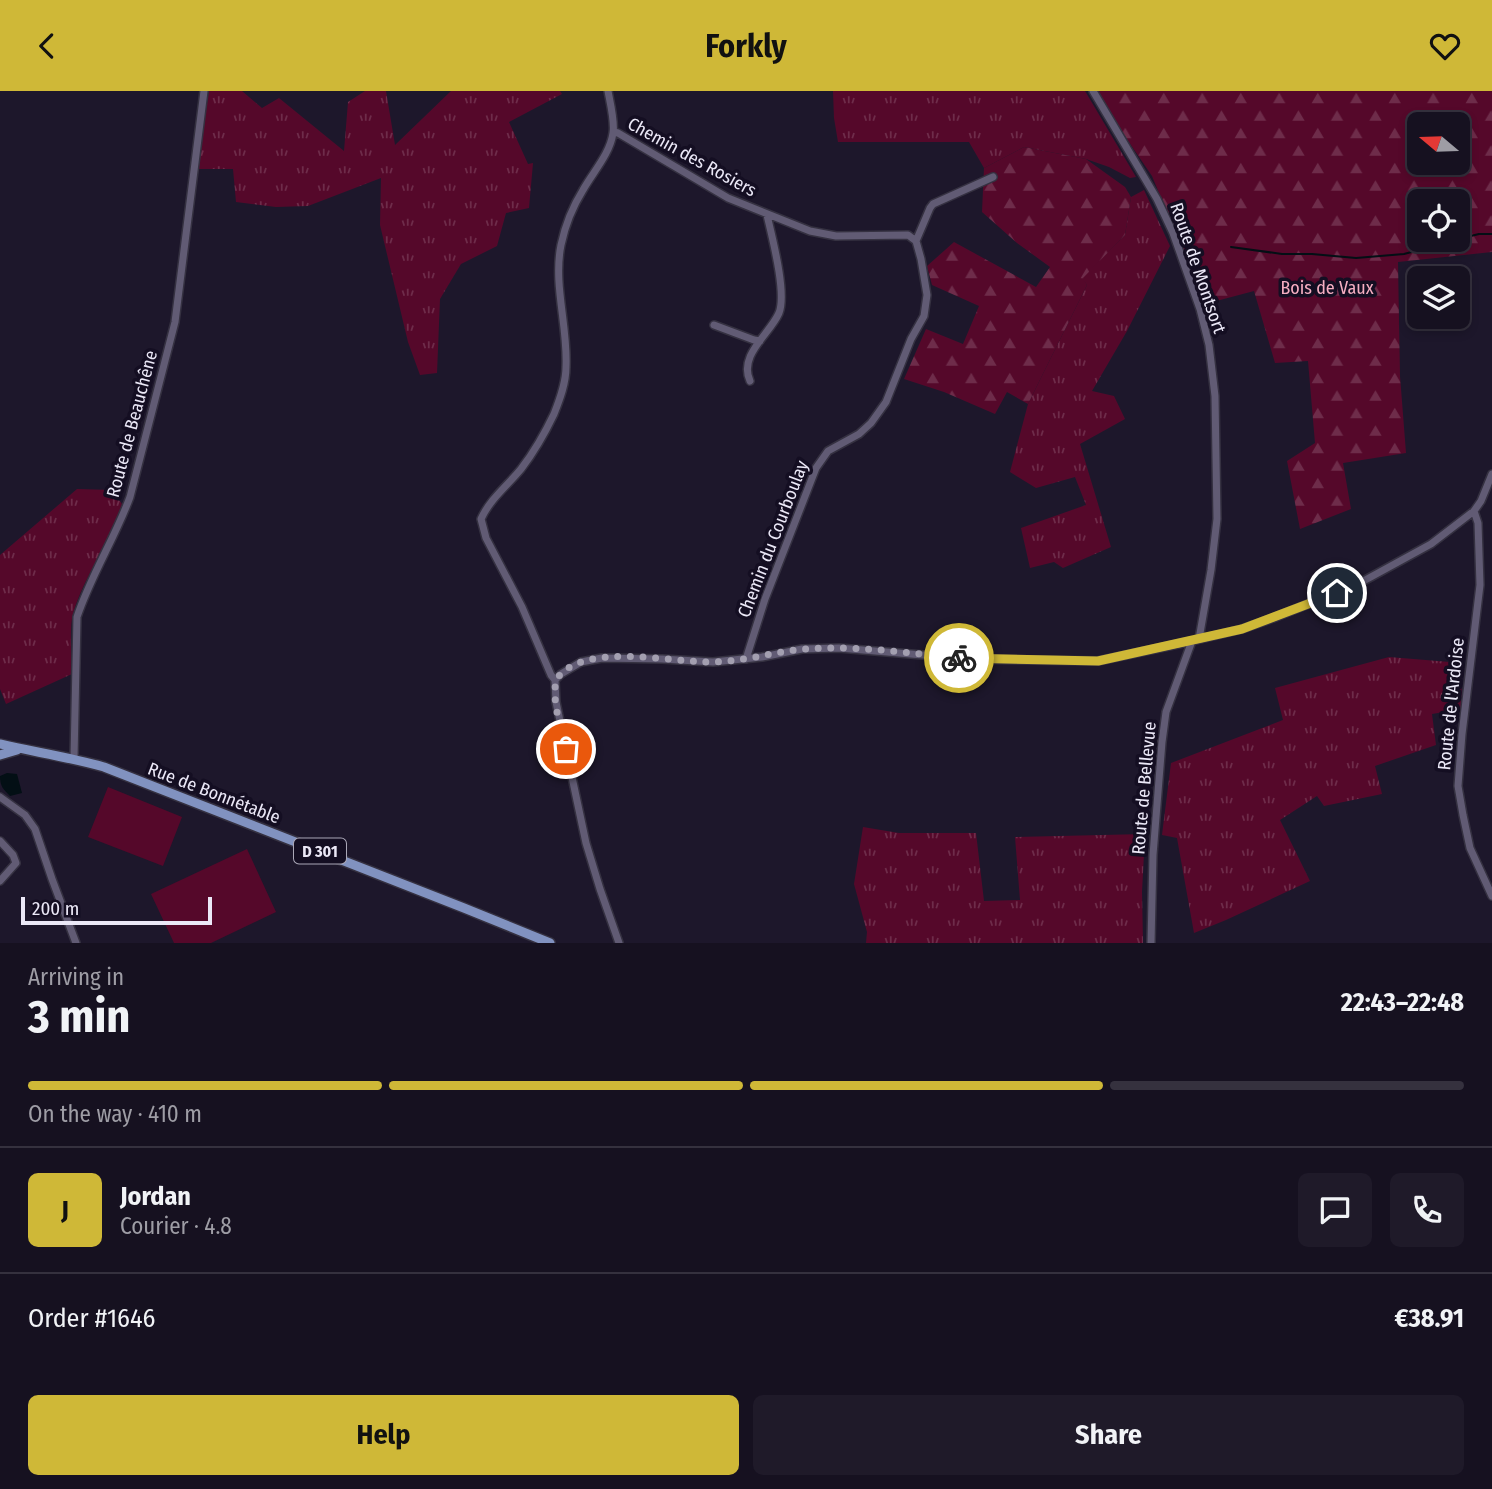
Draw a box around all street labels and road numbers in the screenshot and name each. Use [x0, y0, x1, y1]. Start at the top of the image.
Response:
street label: Chemin des Rosiers [624, 113, 760, 202]
street label: Route de Montsort [1165, 200, 1231, 336]
street label: Route de Beauchêne [102, 348, 162, 500]
street label: Chemin du Courboulay [733, 457, 813, 621]
street label: Route de l'Ardoise [1433, 637, 1469, 771]
street label: Route de Bellevue [1127, 721, 1161, 855]
street label: Rue de Bonnétable [145, 758, 283, 828]
road number: D 301 [294, 839, 346, 863]

